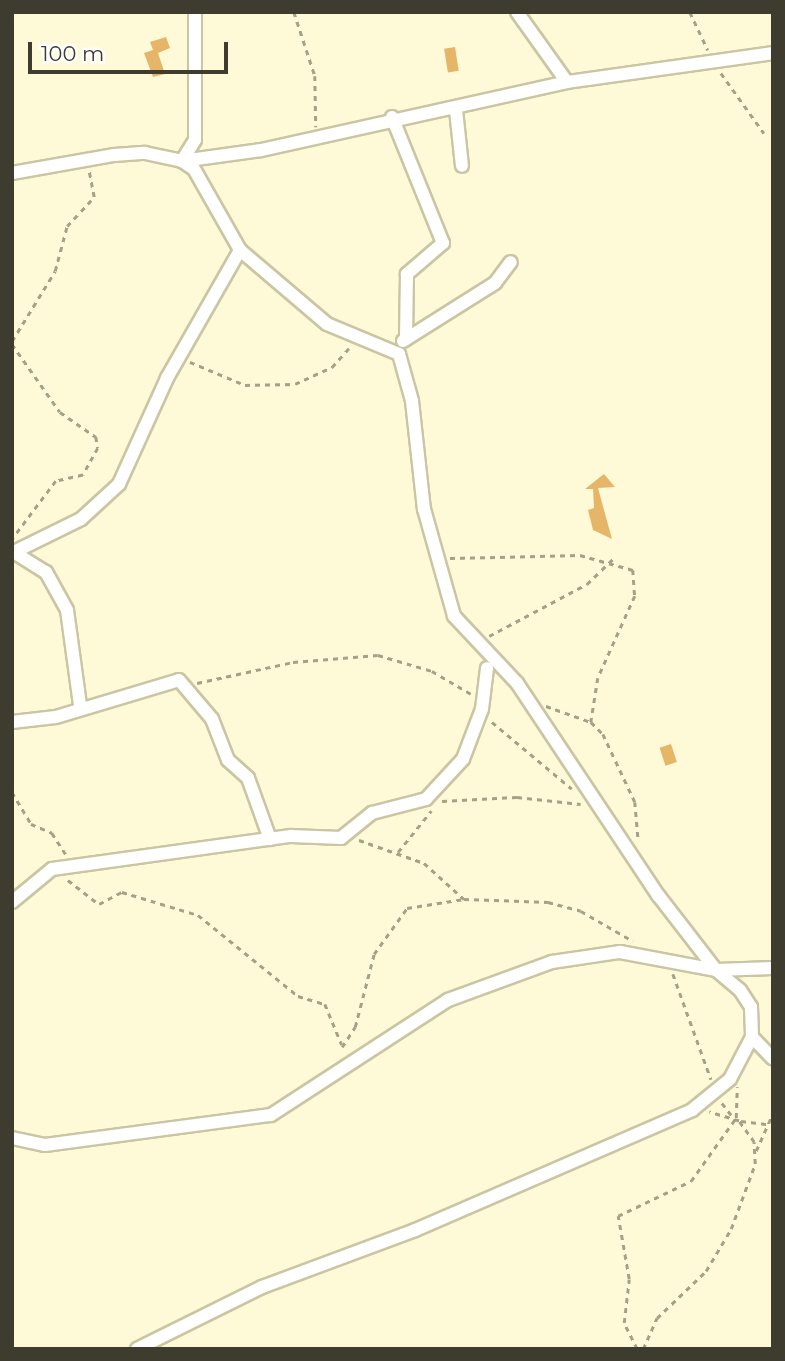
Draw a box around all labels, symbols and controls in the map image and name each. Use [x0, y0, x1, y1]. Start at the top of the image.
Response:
scale bar [32, 28, 231, 72]
text: 100 m [41, 41, 104, 66]

